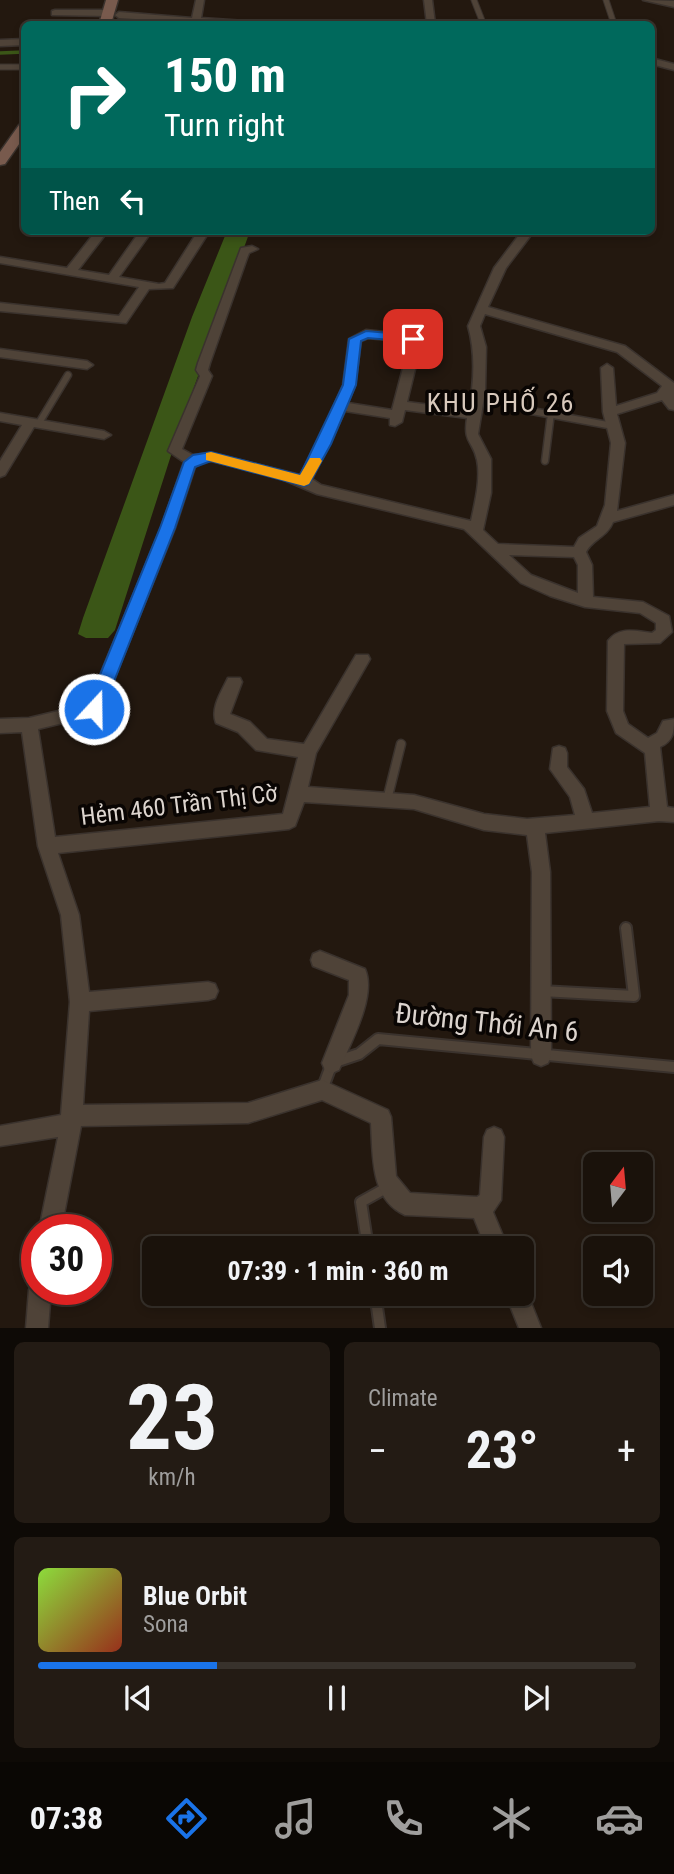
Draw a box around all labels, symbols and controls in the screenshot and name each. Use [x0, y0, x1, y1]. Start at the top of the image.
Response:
text: 150 m [164, 47, 286, 104]
icon: right [49, 49, 140, 140]
text: Turn right [164, 106, 285, 144]
icon: left [114, 182, 152, 220]
text: Then [49, 186, 100, 216]
pin [383, 309, 443, 369]
icon: arrive [394, 320, 432, 358]
district label: KHU PHỐ 26 [427, 386, 575, 418]
position arrow [57, 672, 131, 746]
street label: Hẻm 460 Trần Thị Cờ [79, 779, 280, 831]
street label: Đường Thới An 6 [394, 996, 580, 1049]
north arrow [583, 1152, 653, 1222]
map controls [583, 1152, 653, 1306]
speed limit sign: 30 [21, 1214, 112, 1305]
button: sound [583, 1236, 653, 1306]
text: 07:39 · 1 min · 360 m [228, 1256, 448, 1286]
text: 23 [126, 1365, 218, 1471]
text: Climate [368, 1385, 438, 1412]
text: 23° [466, 1420, 538, 1481]
text: − [368, 1429, 387, 1473]
text: + [617, 1429, 636, 1473]
text: km/h [148, 1464, 196, 1491]
text: Blue Orbit [143, 1581, 247, 1611]
text: Sona [143, 1611, 189, 1638]
icon: previous [119, 1679, 157, 1717]
icon: pause [318, 1679, 356, 1717]
icon: next [517, 1679, 555, 1717]
icon: directions [162, 1794, 211, 1843]
icon: music [271, 1794, 320, 1843]
icon: phone [379, 1794, 428, 1843]
icon: climate [487, 1794, 536, 1843]
icon: car [595, 1794, 644, 1843]
text: 07:38 [30, 1799, 103, 1837]

